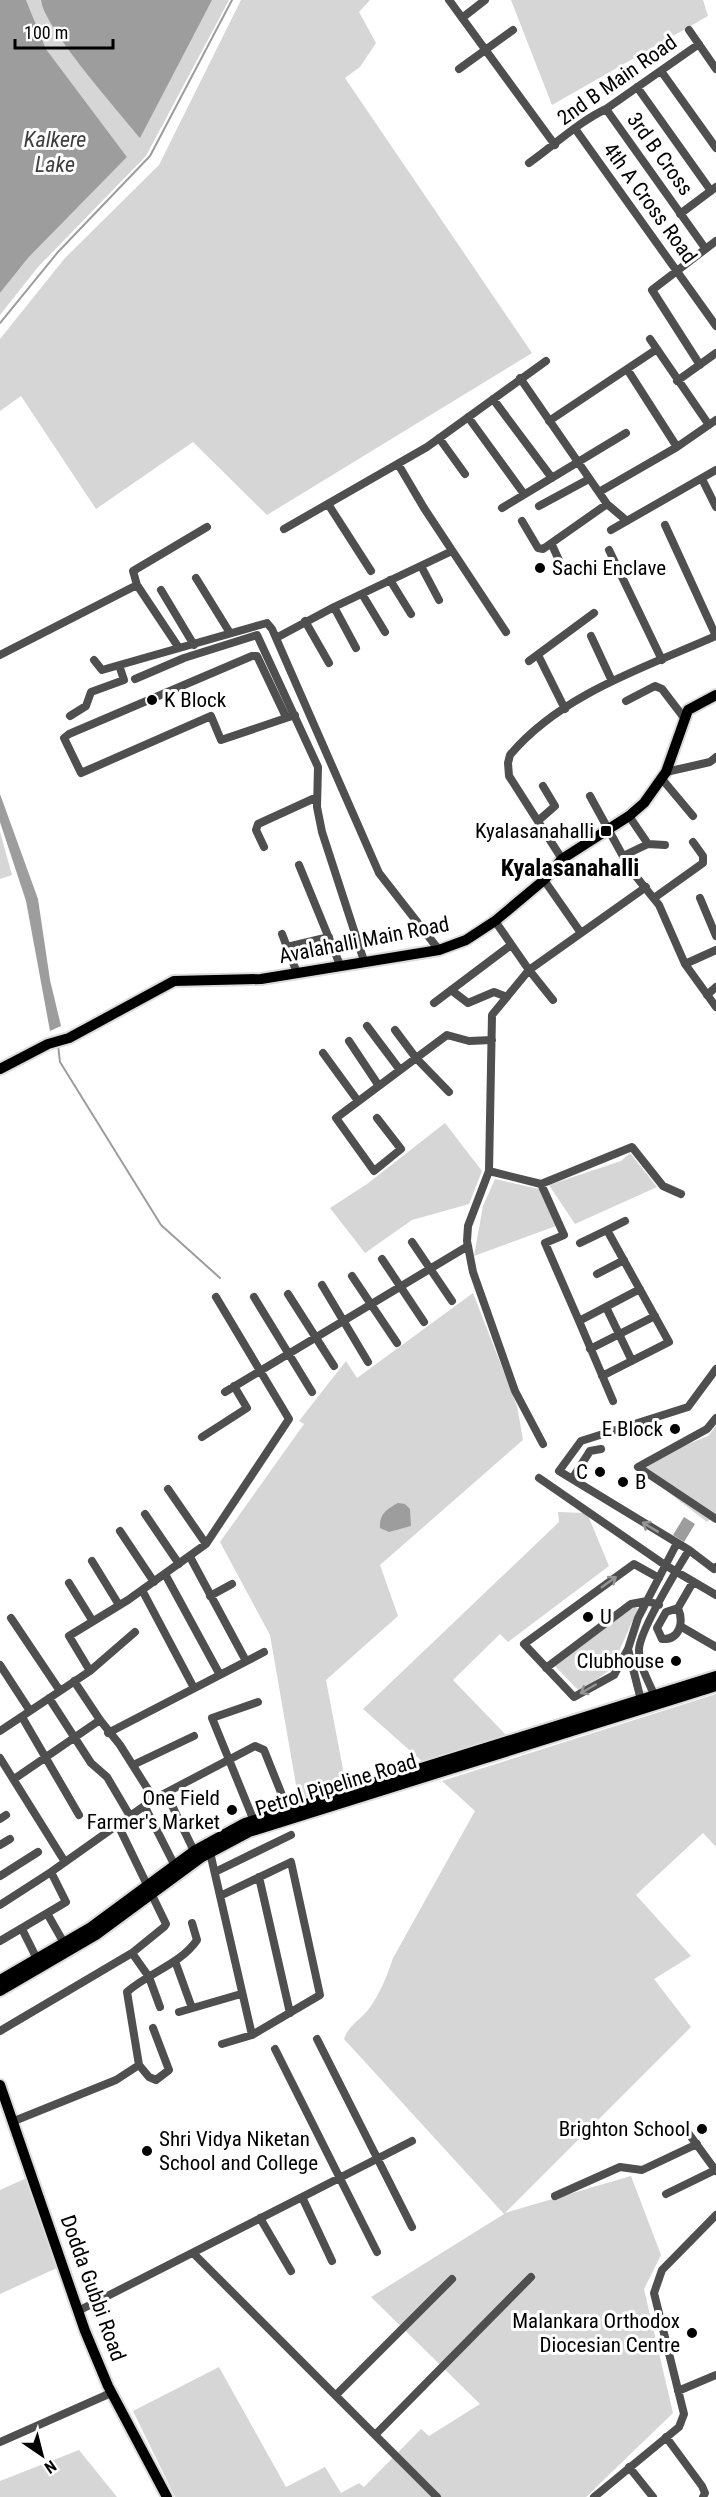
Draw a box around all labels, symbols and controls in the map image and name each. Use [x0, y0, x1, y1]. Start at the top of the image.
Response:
scale bar [15, 12, 112, 50]
text: 100 m [24, 22, 68, 43]
street label: 2nd B Main Road [553, 30, 681, 130]
street label: 3rd B Cross [622, 108, 698, 200]
water label: Kalkere Lake [24, 127, 86, 177]
street label: 4th A Cross Road [598, 138, 702, 268]
place label: Sachi Enclave [552, 556, 666, 580]
marker: Sachi Enclave [533, 561, 547, 575]
place label: K Block [164, 688, 227, 712]
marker: K Block [145, 693, 159, 707]
place label: Kyalasanahalli [475, 819, 594, 843]
marker: Kyalasanahalli [599, 824, 613, 838]
district label: Kyalasanahalli [501, 854, 639, 882]
street label: Avalahalli Main Road [277, 912, 451, 968]
place label: E Block [602, 1417, 664, 1441]
marker: E Block [668, 1422, 682, 1436]
place label: C [576, 1460, 588, 1484]
marker: C [593, 1465, 607, 1479]
place label: B [635, 1470, 646, 1494]
marker: B [616, 1475, 630, 1489]
one-way arrow [642, 1520, 659, 1532]
one-way arrow [600, 1576, 616, 1589]
place label: U [600, 1605, 612, 1629]
marker: U [581, 1610, 595, 1624]
place label: Clubhouse [577, 1649, 664, 1673]
marker: Clubhouse [669, 1654, 683, 1668]
one-way arrow [580, 1684, 598, 1695]
street label: Petrol Pipeline Road [253, 1749, 419, 1821]
place label: One Field Farmer's Market [87, 1786, 220, 1834]
marker: One Field Farmer's Market [225, 1803, 239, 1817]
place label: Brighton School [559, 2117, 690, 2141]
marker: Brighton School [695, 2122, 709, 2136]
place label: Shri Vidya Niketan School and College [159, 2127, 318, 2175]
marker: Shri Vidya Niketan School and College [140, 2144, 154, 2158]
street label: Dodda Gubbi Road [56, 2212, 130, 2364]
place label: Malankara Orthodox Diocesian Centre [512, 2309, 680, 2357]
marker: Malankara Orthodox Diocesian Centre [685, 2326, 699, 2340]
north arrow [12, 2425, 72, 2485]
text: N [41, 2456, 60, 2477]

